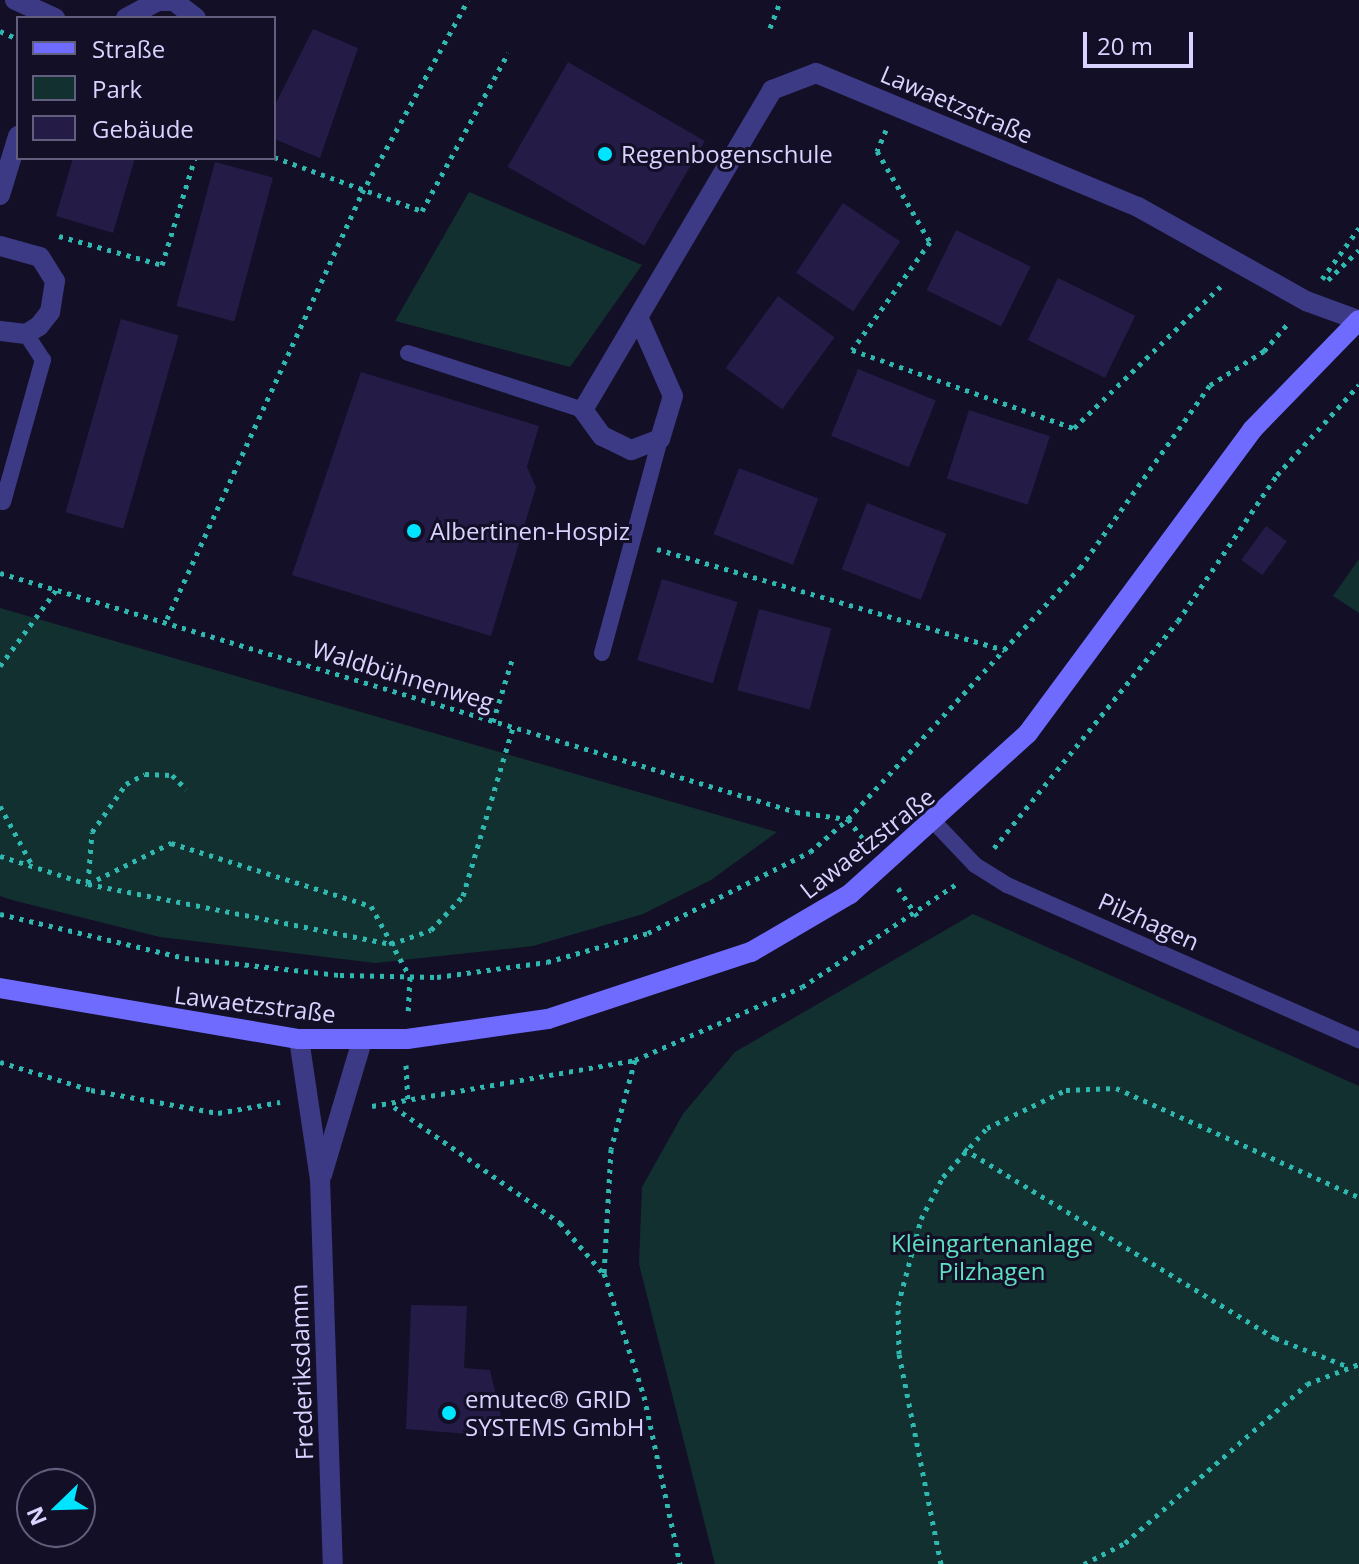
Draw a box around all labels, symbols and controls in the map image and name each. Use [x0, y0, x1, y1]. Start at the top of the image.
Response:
legend [16, 16, 276, 160]
scale bar [1087, 16, 1197, 66]
text: 20 m [1097, 29, 1153, 62]
text: Straße [92, 32, 165, 65]
street label: Lawaetzstraße [877, 59, 1037, 149]
text: Park [92, 72, 142, 105]
text: Gebäude [92, 112, 194, 145]
place label: Regenbogenschule [621, 140, 833, 168]
marker: Regenbogenschule [596, 145, 614, 163]
place label: Albertinen-Hospiz [430, 517, 630, 545]
marker: Albertinen-Hospiz [405, 522, 423, 540]
street label: Waldbühnenweg [309, 634, 497, 716]
street label: Lawaetzstraße [794, 782, 940, 904]
street label: Pilzhagen [1094, 886, 1204, 956]
street label: Lawaetzstraße [173, 980, 337, 1028]
park label: Kleingartenanlage Pilzhagen [891, 1229, 1093, 1285]
street label: Frederiksdamm [284, 1283, 318, 1461]
place label: emutec® GRID SYSTEMS GmbH [465, 1385, 644, 1441]
marker: emutec® GRID SYSTEMS GmbH [440, 1404, 458, 1422]
north arrow [16, 1468, 96, 1548]
text: N [18, 1503, 53, 1531]

